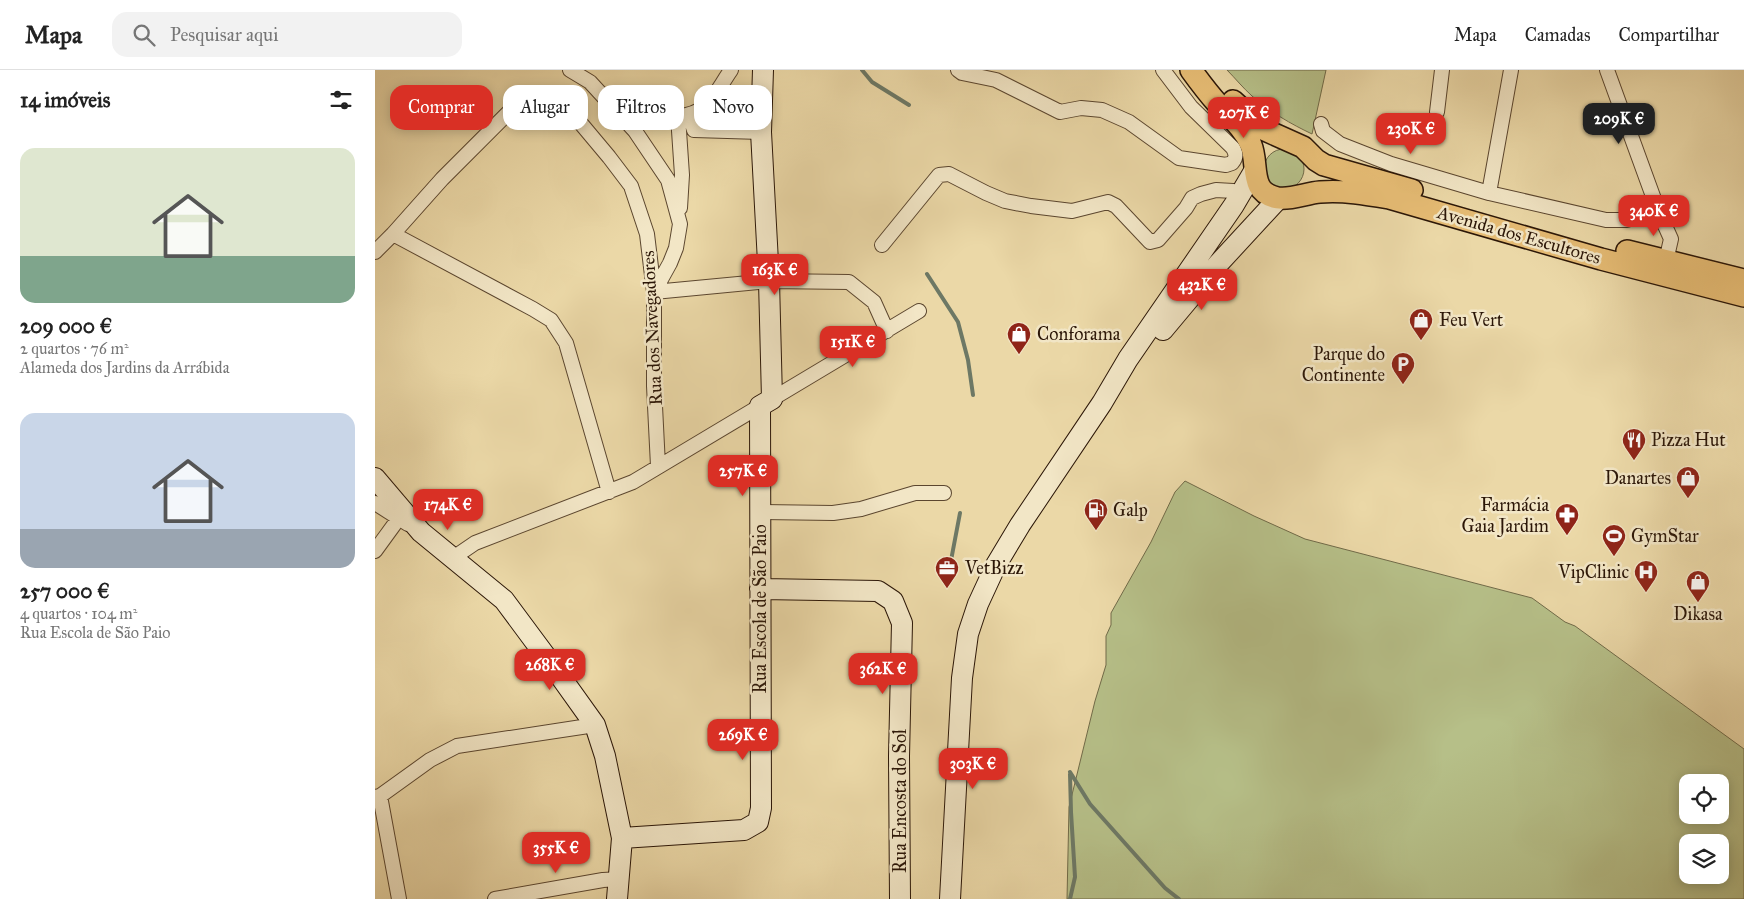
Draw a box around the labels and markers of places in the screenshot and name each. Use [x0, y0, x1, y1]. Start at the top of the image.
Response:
pin: 207K € [1203, 97, 1285, 139]
pin: 209K € [1578, 102, 1660, 145]
pin: 230K € [1370, 112, 1452, 155]
pin: 340K € [1613, 194, 1695, 237]
pin: 163K € [734, 254, 816, 296]
pin: 432K € [1161, 268, 1243, 311]
shop icon: Feu Vert [1408, 307, 1434, 341]
place label: Feu Vert [1439, 309, 1504, 331]
shop icon: Conforama [1006, 321, 1032, 355]
place label: Conforama [1037, 323, 1121, 345]
pin: 151K € [812, 326, 894, 368]
place label: Parque do Continente [1302, 343, 1385, 386]
parking icon: Parque do Continente [1390, 351, 1416, 385]
restaurant icon: Pizza Hut [1621, 427, 1647, 461]
place label: Pizza Hut [1651, 429, 1726, 451]
pin: 257K € [702, 454, 784, 497]
shop icon: Danartes [1675, 465, 1701, 499]
place label: Danartes [1605, 467, 1671, 489]
pin: 174K € [407, 488, 489, 531]
place label: Farmácia Gaia Jardim [1462, 494, 1549, 538]
fuel station icon: Galp [1083, 497, 1109, 531]
place label: Galp [1113, 499, 1148, 521]
pharmacy icon: Farmácia Gaia Jardim [1554, 502, 1580, 536]
sports icon: GymStar [1601, 523, 1627, 557]
place label: GymStar [1631, 525, 1699, 547]
office icon: VetBizz [934, 555, 960, 589]
place label: VetBizz [964, 557, 1024, 579]
hospital icon: VipClinic [1633, 559, 1659, 593]
place label: VipClinic [1557, 561, 1629, 583]
shop icon: Dikasa [1685, 569, 1711, 603]
place label: Dikasa [1673, 603, 1723, 625]
pin: 268K € [509, 648, 591, 691]
pin: 362K € [842, 652, 924, 695]
pin: 269K € [702, 718, 784, 761]
pin: 303K € [932, 748, 1014, 790]
pin: 355K € [515, 832, 597, 874]

